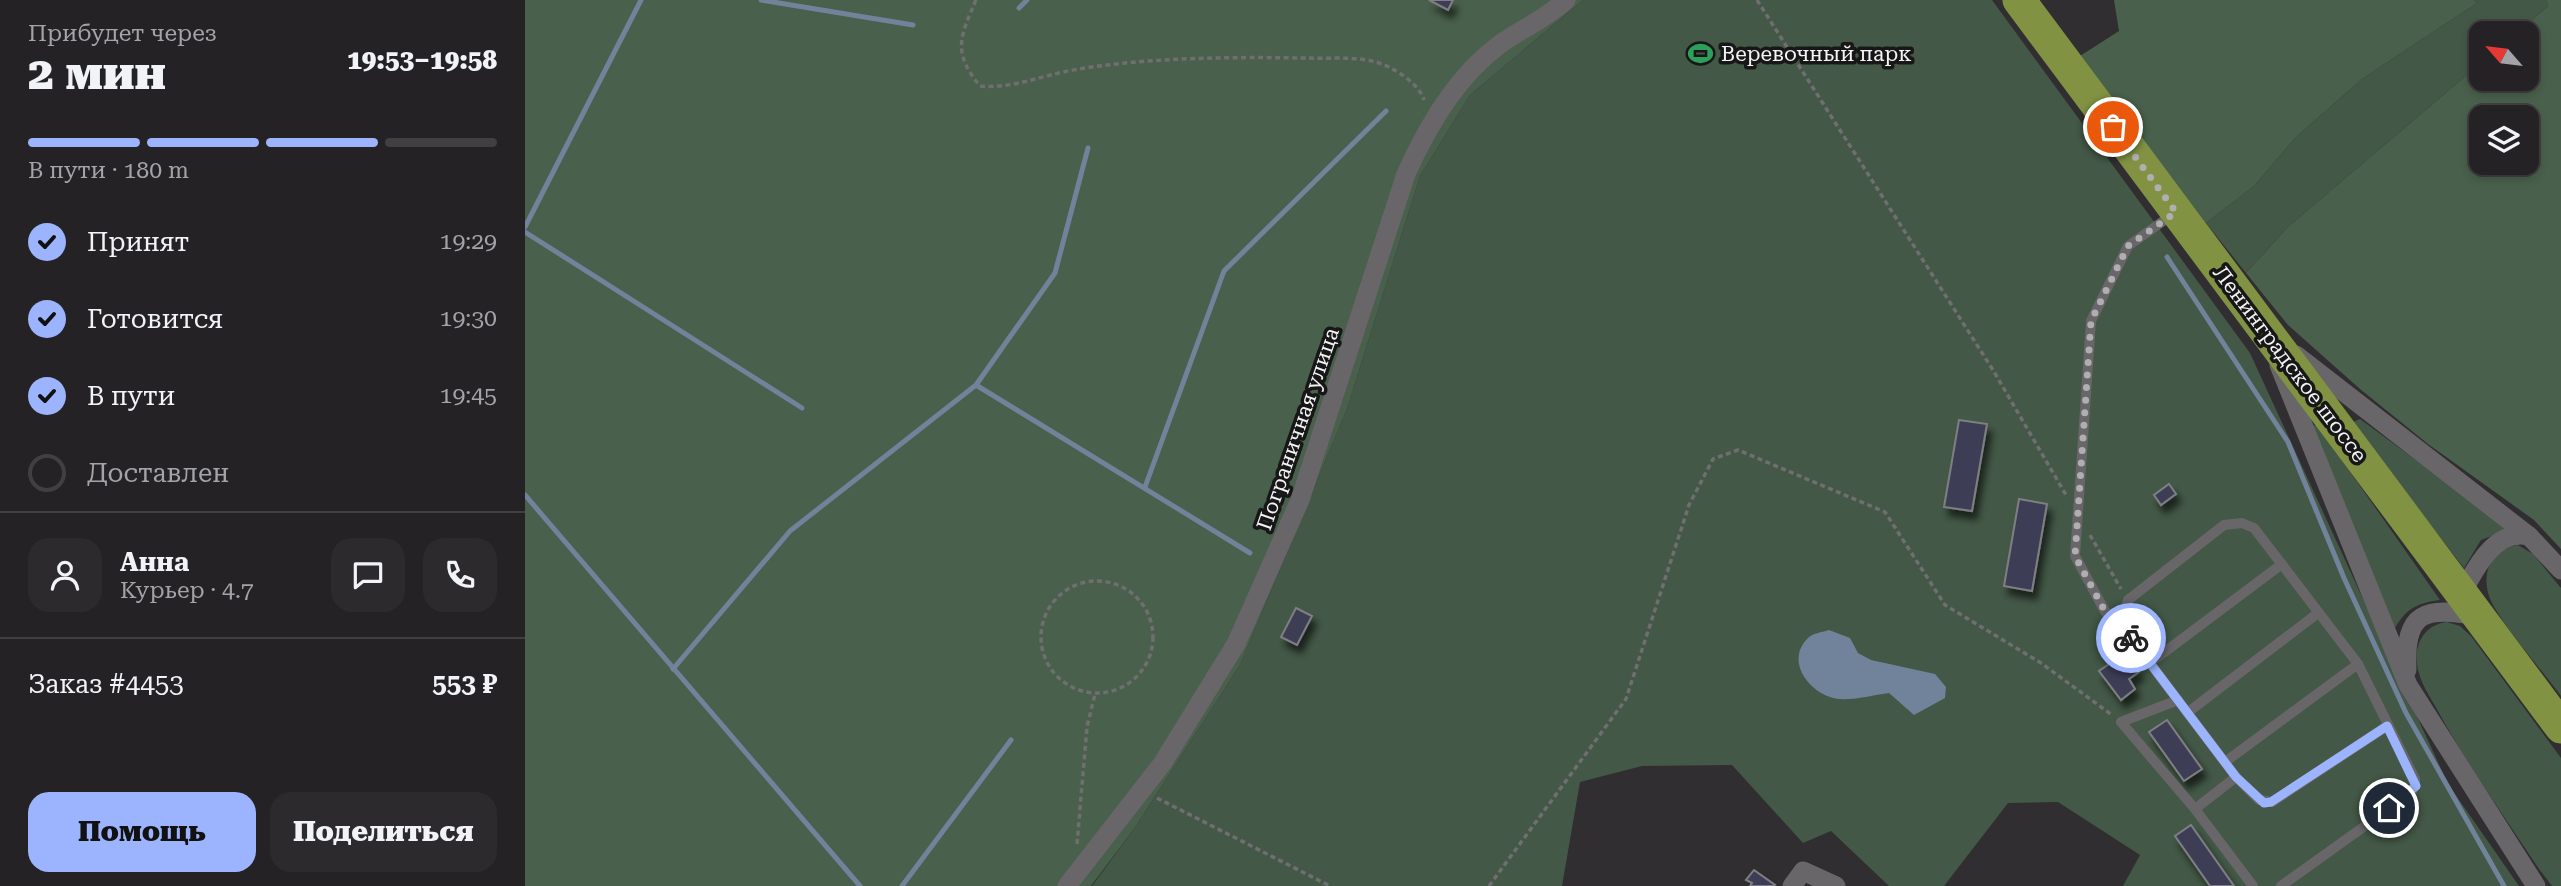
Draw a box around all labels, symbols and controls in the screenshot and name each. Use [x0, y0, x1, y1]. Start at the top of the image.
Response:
text: Прибудет через [28, 20, 217, 47]
north arrow [2469, 21, 2539, 91]
map controls [2469, 21, 2539, 175]
sports icon: Веревочный парк [1687, 40, 1715, 68]
place label: Веревочный парк [1721, 42, 1911, 66]
text: 19:53–19:58 [347, 45, 497, 75]
text: 2 мин [28, 46, 166, 100]
pin [2083, 97, 2143, 157]
button: layers [2469, 105, 2539, 175]
icon: bag [2094, 108, 2132, 146]
text: В пути · 180 m [28, 157, 189, 184]
icon: check [28, 223, 66, 261]
text: Принят [87, 227, 189, 257]
text: 19:29 [440, 228, 497, 255]
street label: Ленинградское шоссе [2208, 261, 2372, 467]
icon: check [28, 300, 66, 338]
text: Готовится [87, 304, 223, 334]
text: 19:30 [440, 305, 497, 332]
street label: Пограничная улица [1252, 324, 1344, 533]
icon: check [28, 377, 66, 415]
text: В пути [87, 381, 175, 411]
text: 19:45 [440, 382, 497, 409]
text: Доставлен [87, 458, 229, 488]
button: person [28, 538, 102, 612]
button: chat [331, 538, 405, 612]
button: phone [423, 538, 497, 612]
text: Анна [120, 547, 189, 577]
text: Курьер · 4.7 [120, 577, 254, 604]
courier [2096, 603, 2166, 673]
icon: bike [2112, 619, 2150, 657]
text: Заказ #4453 [28, 669, 184, 699]
text: 553 ₽ [432, 669, 497, 699]
pin [2359, 778, 2419, 838]
icon: home [2370, 789, 2408, 827]
button: Помощь [28, 792, 256, 872]
button: Поделиться [270, 792, 497, 872]

